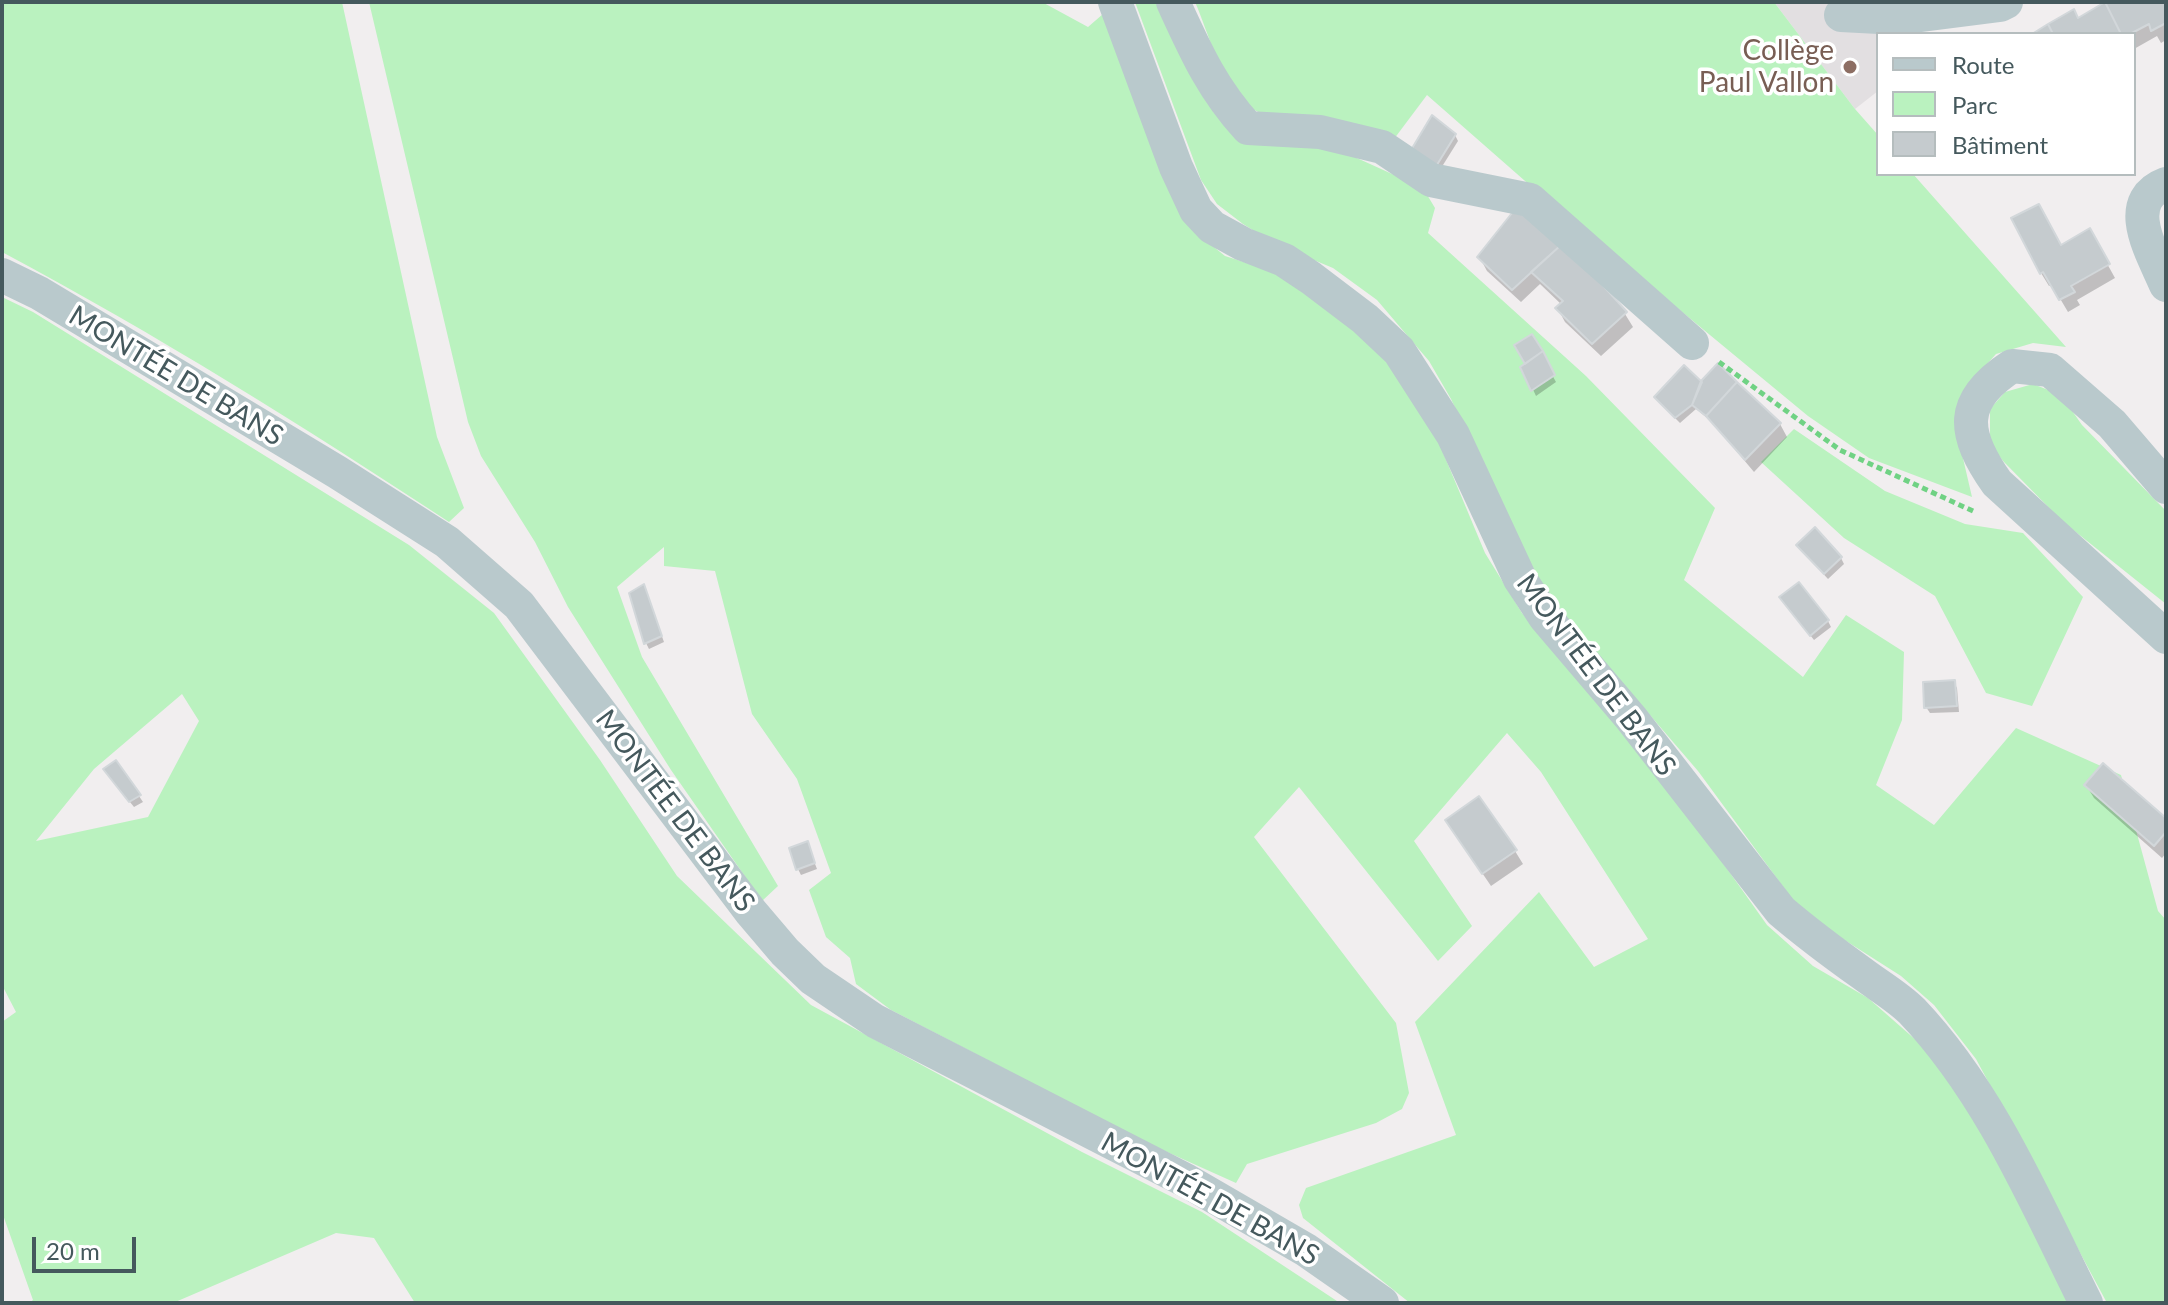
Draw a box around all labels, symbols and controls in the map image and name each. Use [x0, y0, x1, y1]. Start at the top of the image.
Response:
legend [1876, 32, 2136, 176]
place label: Collège Paul Vallon [1699, 34, 1834, 100]
text: Route [1952, 50, 2014, 79]
marker: Collège Paul Vallon [1841, 58, 1859, 76]
text: Parc [1952, 90, 1998, 119]
text: Bâtiment [1952, 130, 2048, 159]
street label: MONTÉE DE BANS [63, 299, 289, 453]
street label: MONTÉE DE BANS [1509, 568, 1683, 782]
street label: MONTÉE DE BANS [588, 704, 762, 918]
street label: MONTÉE DE BANS [1095, 1125, 1325, 1273]
scale bar [36, 1221, 140, 1271]
text: 20 m [46, 1236, 100, 1265]

